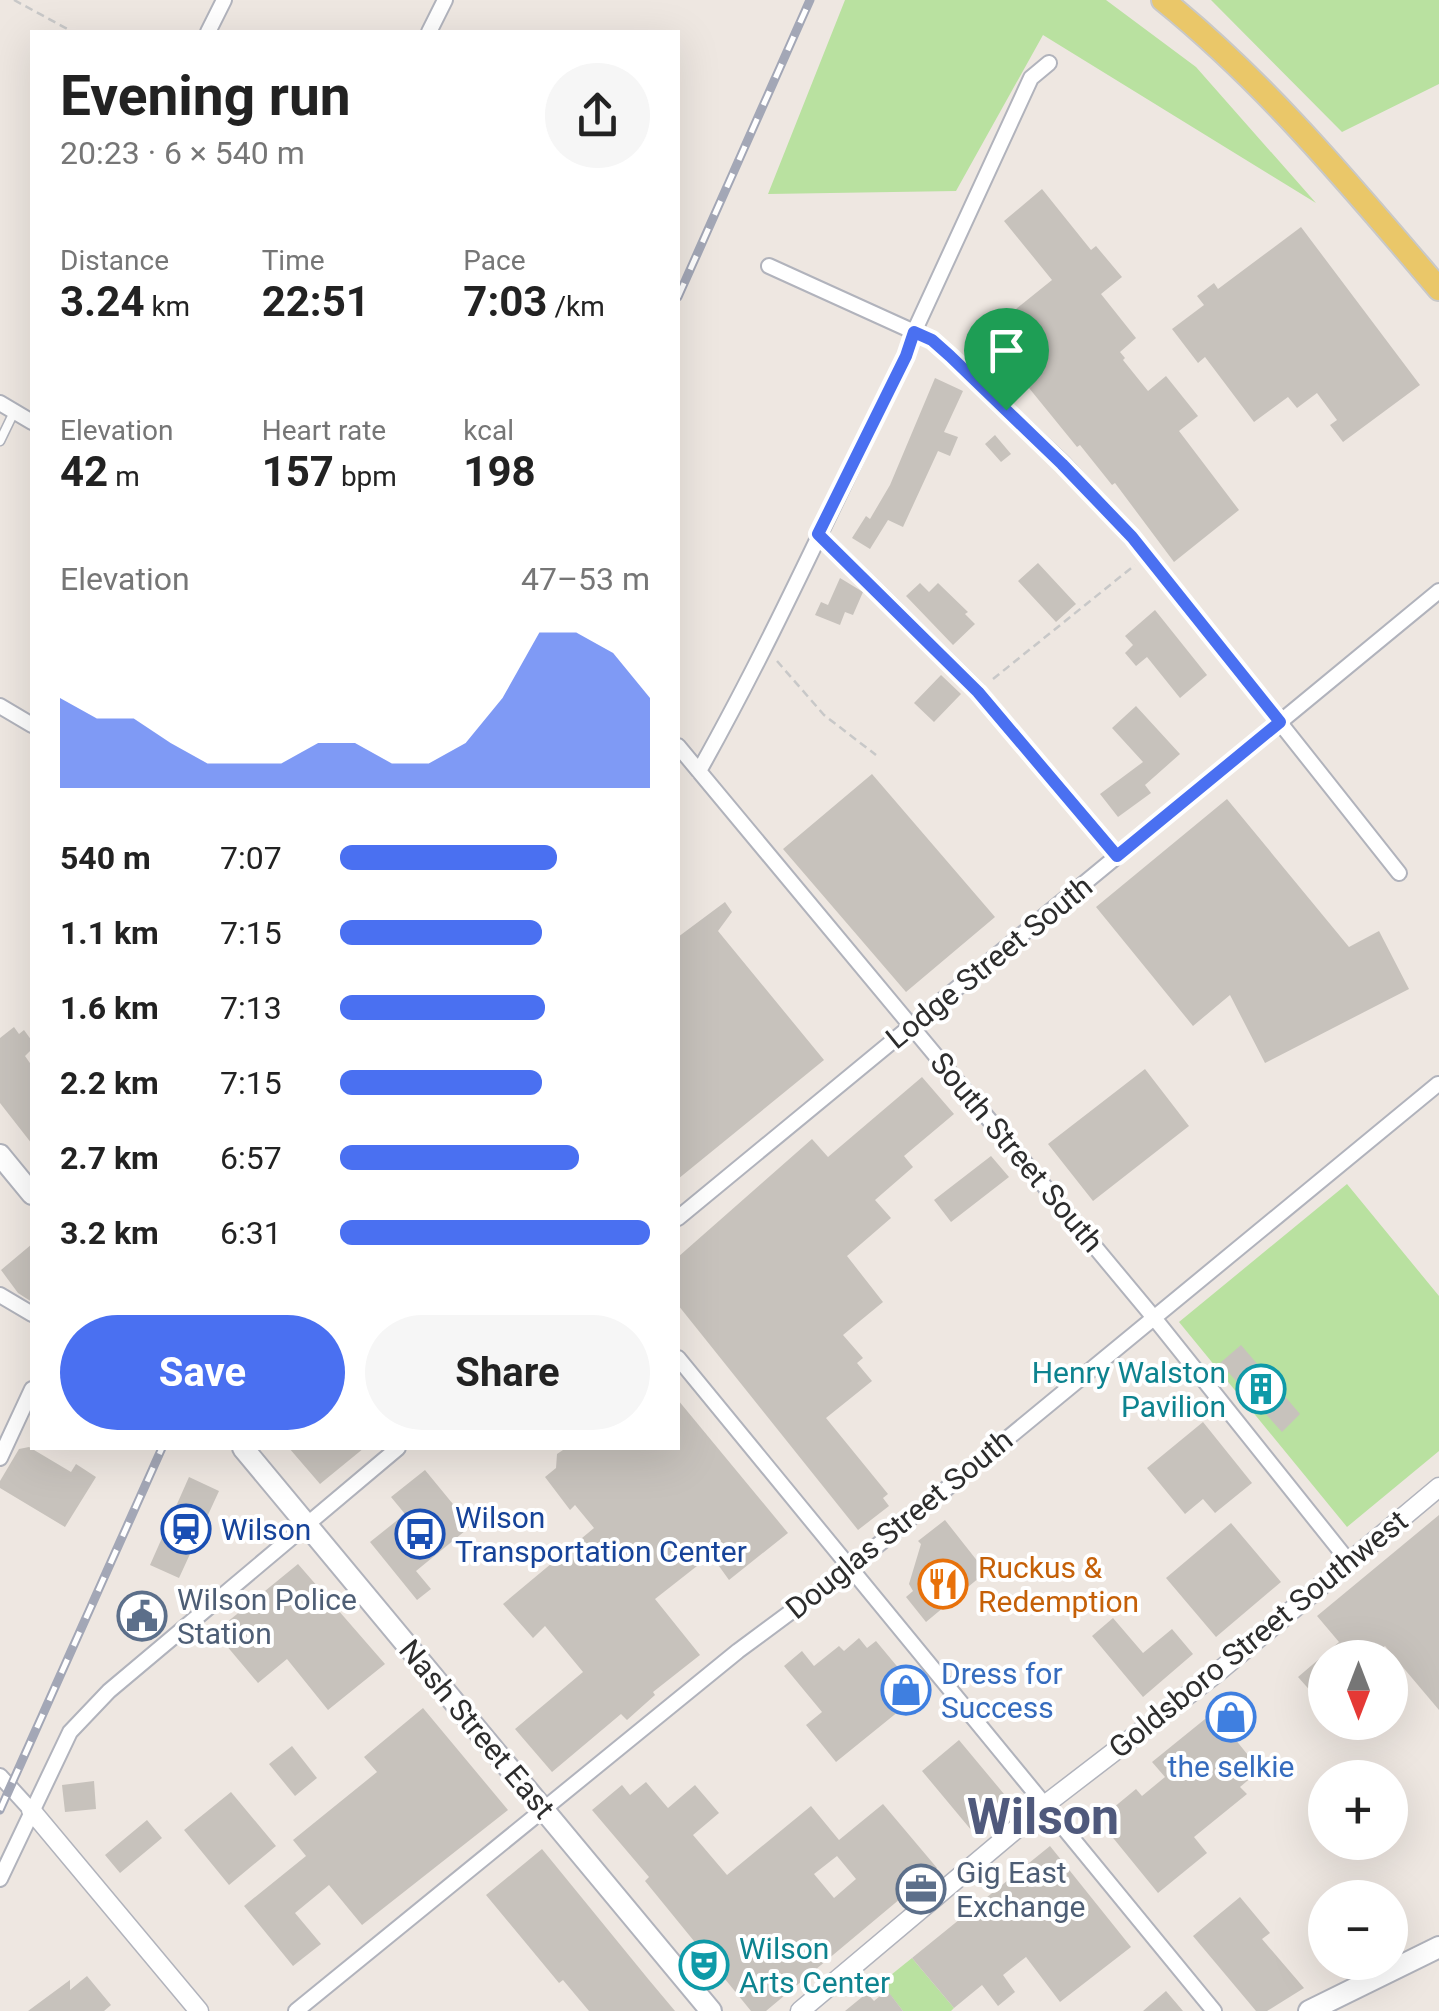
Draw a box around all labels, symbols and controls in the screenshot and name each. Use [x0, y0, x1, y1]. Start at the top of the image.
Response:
button: share [545, 63, 650, 168]
text: Evening run [60, 64, 351, 128]
text: 20:23 · 6 × 540 m [60, 134, 305, 172]
text: Distance [60, 244, 169, 277]
text: Time [262, 244, 325, 277]
text: Pace [463, 244, 526, 277]
text: 3.24 [60, 277, 144, 326]
text: 22:51 [262, 277, 370, 326]
text: 7:03 [463, 277, 547, 326]
text: km [144, 290, 190, 323]
text: /km [547, 290, 605, 323]
pin [964, 308, 1049, 411]
icon: arrive [979, 323, 1034, 378]
text: Elevation [60, 414, 173, 447]
text: Heart rate [262, 414, 386, 447]
text: kcal [463, 414, 514, 447]
text: 42 [60, 447, 108, 496]
text: 157 [262, 447, 334, 496]
text: 198 [463, 447, 536, 496]
text: m [108, 460, 140, 493]
text: bpm [334, 460, 397, 493]
text: Elevation [60, 560, 190, 598]
text: 47–53 m [521, 560, 650, 598]
text: 540 m [60, 839, 151, 877]
text: 7:07 [220, 839, 282, 877]
street label: Lodge Street South [879, 868, 1099, 1056]
text: 1.1 km [60, 914, 159, 952]
text: 7:15 [220, 914, 282, 952]
text: 1.6 km [60, 989, 159, 1027]
text: 7:13 [220, 989, 282, 1027]
street label: South Street South [923, 1045, 1111, 1259]
text: 2.2 km [60, 1064, 159, 1102]
text: 7:15 [220, 1064, 282, 1102]
text: 2.7 km [60, 1139, 159, 1177]
text: 6:57 [220, 1139, 282, 1177]
text: 3.2 km [60, 1214, 159, 1252]
text: 6:31 [220, 1214, 282, 1252]
button: Save [60, 1315, 345, 1430]
button: Share [365, 1315, 650, 1430]
place label: Henry Walston Pavilion [1032, 1355, 1226, 1424]
building icon: Henry Walston Pavilion [1235, 1363, 1287, 1415]
street label: Douglas Street South [779, 1422, 1019, 1626]
place label: Wilson Transportation Center [455, 1500, 747, 1569]
station icon: Wilson [160, 1503, 212, 1555]
street label: Goldsboro Street Southwest [1102, 1503, 1414, 1765]
bus stop icon: Wilson Transportation Center [394, 1508, 446, 1560]
place label: Wilson [221, 1512, 311, 1547]
place label: Ruckus & Redemption [978, 1550, 1139, 1619]
restaurant icon: Ruckus & Redemption [917, 1558, 969, 1610]
place label: Wilson Police Station [177, 1582, 357, 1651]
public building icon: Wilson Police Station [116, 1590, 168, 1642]
street label: Nash Street East [392, 1633, 562, 1825]
north arrow [1308, 1640, 1408, 1740]
map controls [1308, 1640, 1408, 1980]
place label: Dress for Success [941, 1656, 1063, 1725]
shop icon: Dress for Success [880, 1664, 932, 1716]
shop icon: the selkie [1205, 1691, 1257, 1743]
place label: the selkie [1168, 1749, 1294, 1784]
button: + [1308, 1760, 1408, 1860]
district label: Wilson [967, 1788, 1119, 1846]
place label: Gig East Exchange [956, 1855, 1086, 1924]
office icon: Gig East Exchange [895, 1863, 947, 1915]
button: − [1308, 1880, 1408, 1980]
place label: Wilson Arts Center [739, 1931, 890, 2000]
theatre icon: Wilson Arts Center [678, 1939, 730, 1991]

